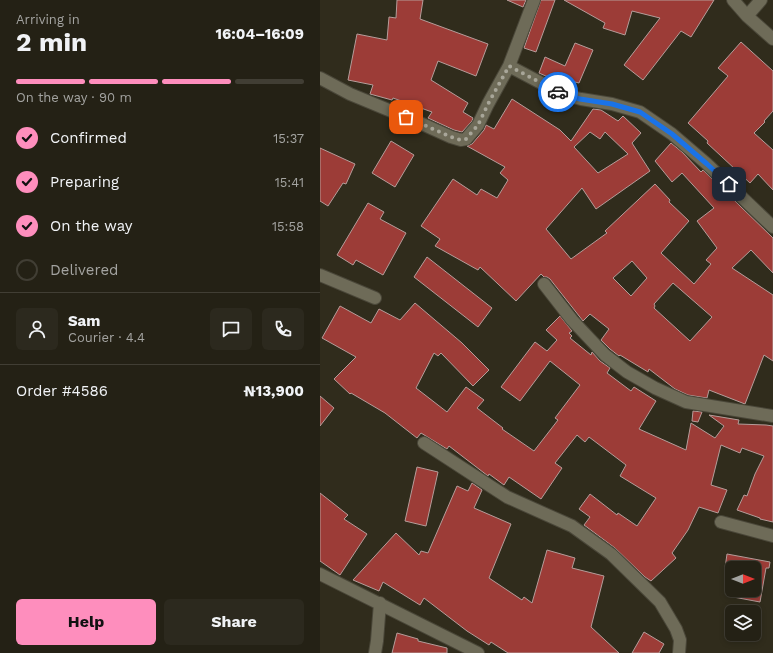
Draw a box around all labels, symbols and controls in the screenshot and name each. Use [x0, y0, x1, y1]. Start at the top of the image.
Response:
text: Arriving in [16, 12, 80, 27]
text: 16:04–16:09 [216, 25, 304, 43]
text: 2 min [16, 27, 87, 57]
courier [538, 72, 578, 112]
icon: car [547, 81, 569, 103]
text: On the way · 90 m [16, 90, 132, 105]
pin [389, 100, 423, 134]
icon: bag [395, 106, 417, 128]
icon: check [16, 127, 38, 149]
text: Confirmed [50, 129, 127, 147]
text: 15:37 [273, 131, 304, 146]
pin [712, 167, 746, 201]
icon: check [16, 171, 38, 193]
text: Preparing [50, 173, 119, 191]
icon: home [718, 173, 740, 195]
text: 15:41 [275, 175, 304, 190]
icon: check [16, 215, 38, 237]
text: On the way [50, 217, 132, 235]
text: 15:58 [272, 219, 304, 234]
text: Delivered [50, 261, 118, 279]
button: person [16, 308, 58, 350]
button: chat [210, 308, 252, 350]
button: phone [262, 308, 304, 350]
text: Sam [68, 312, 100, 330]
text: Courier · 4.4 [68, 330, 145, 345]
text: Order #4586 [16, 382, 108, 400]
text: ₦13,900 [243, 382, 304, 400]
north arrow [725, 561, 761, 597]
map controls [725, 561, 761, 641]
button: Help [16, 599, 156, 645]
button: Share [164, 599, 304, 645]
button: layers [725, 605, 761, 641]

